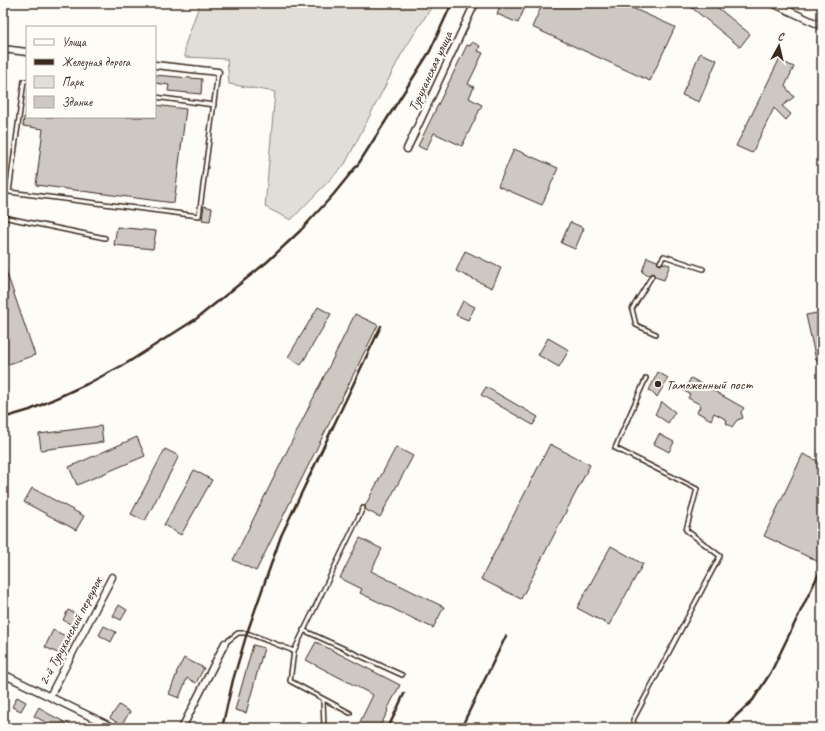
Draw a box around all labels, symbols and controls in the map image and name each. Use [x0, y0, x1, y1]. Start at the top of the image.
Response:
legend [26, 26, 156, 118]
north arrow [759, 26, 799, 66]
street label: Туруханская улица [405, 27, 457, 114]
text: С [777, 29, 786, 44]
text: Улица [62, 34, 87, 50]
text: Железная дорога [62, 54, 131, 70]
text: Парк [62, 74, 85, 90]
text: Здание [62, 94, 93, 110]
place label: Таможенный пост [666, 376, 754, 393]
marker: Таможенный пост [653, 379, 663, 389]
street label: 2-й Туруханский переулок [35, 573, 107, 688]

